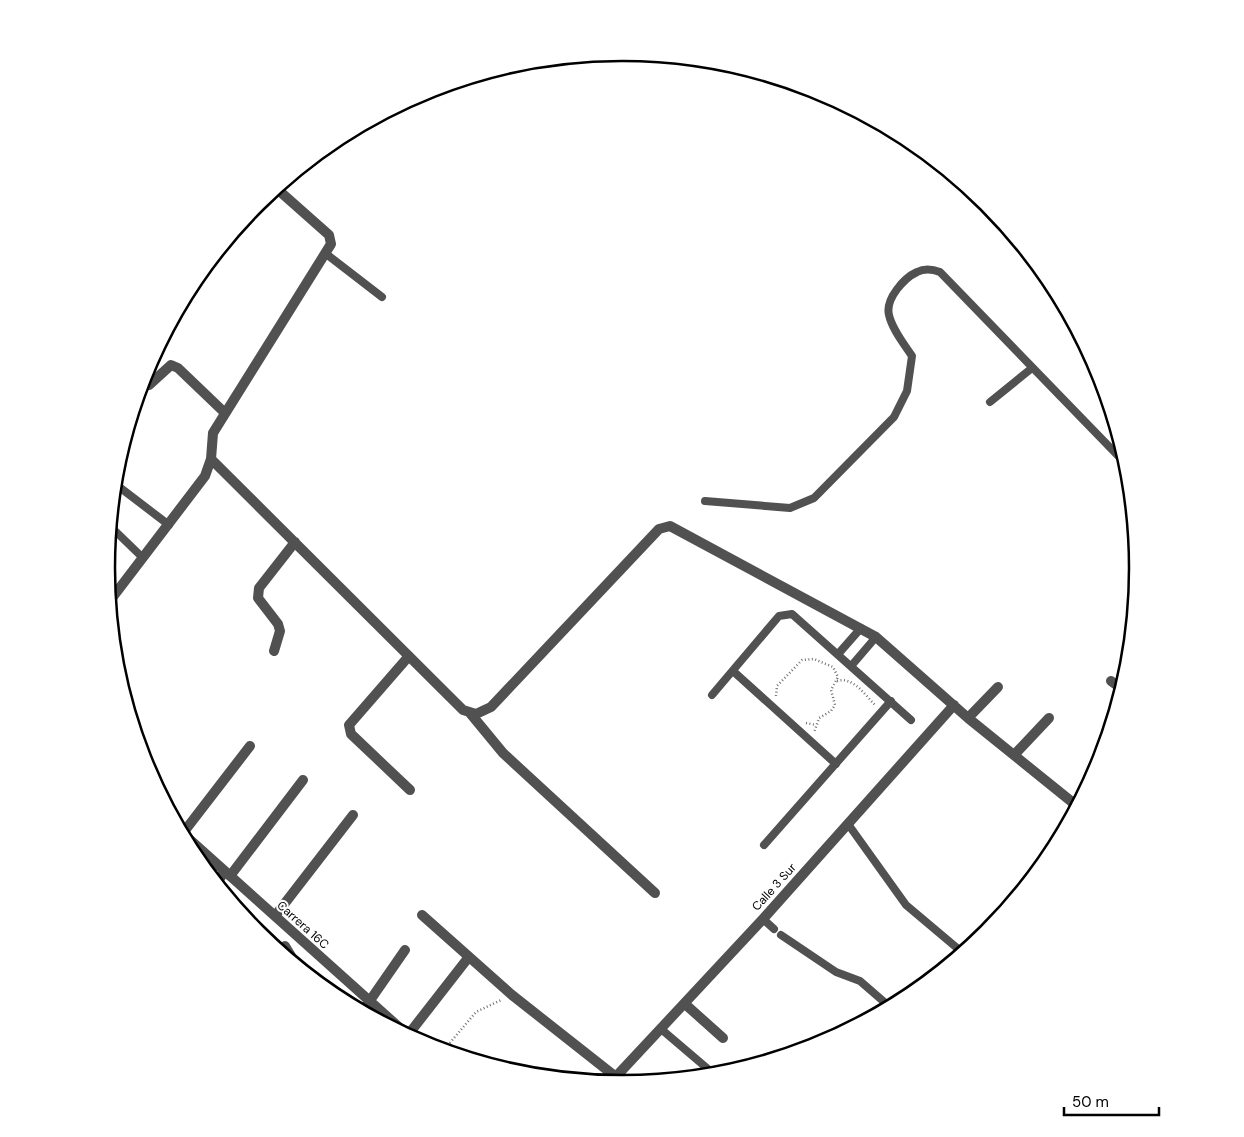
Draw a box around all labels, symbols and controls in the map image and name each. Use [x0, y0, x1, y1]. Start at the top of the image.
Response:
street label: Calle 3 Sur [748, 859, 800, 914]
street label: Carrera 16C [274, 897, 333, 953]
scale bar [1064, 1084, 1159, 1116]
text: 50 m [1072, 1092, 1109, 1112]

